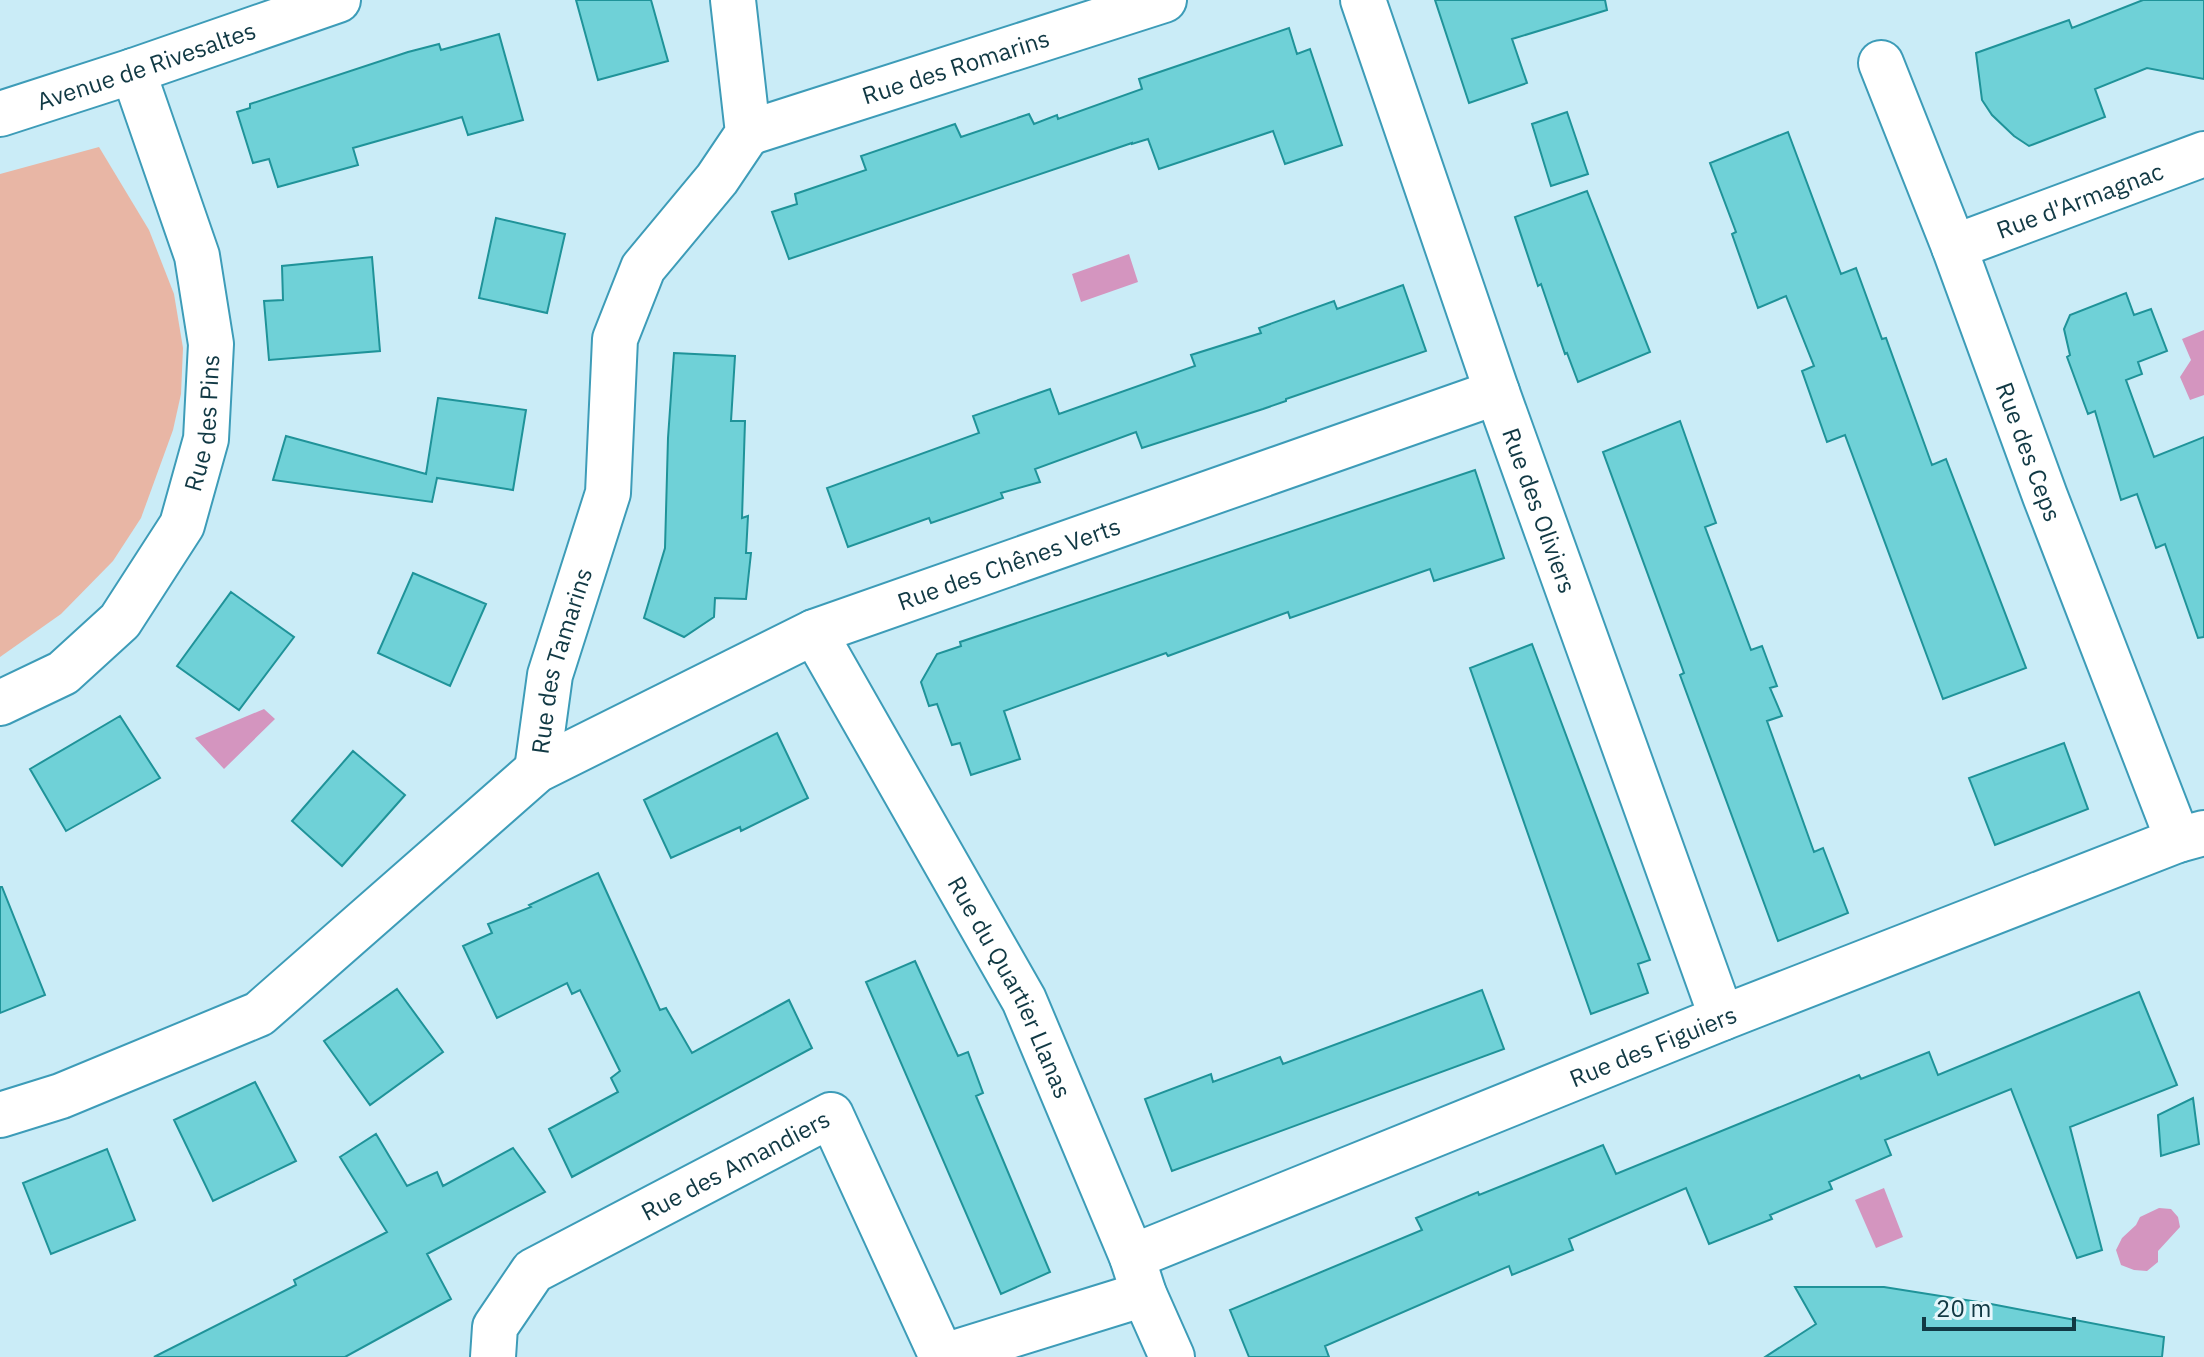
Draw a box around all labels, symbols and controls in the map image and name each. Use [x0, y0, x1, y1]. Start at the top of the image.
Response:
street label: Avenue de Rivesaltes [33, 14, 260, 117]
street label: Rue des Romarins [858, 22, 1053, 112]
street label: Rue d'Armagnac [1992, 155, 2167, 246]
street label: Rue des Pins [176, 354, 226, 495]
street label: Rue des Ceps [1989, 378, 2069, 526]
street label: Rue des Oliviers [1495, 423, 1584, 597]
street label: Rue des Chênes Verts [893, 510, 1125, 618]
street label: Rue des Tamarins [523, 564, 599, 756]
street label: Rue du Quartier Llanas [941, 870, 1079, 1103]
street label: Rue des Figuiers [1565, 998, 1741, 1094]
street label: Rue des Amandiers [635, 1103, 835, 1228]
scale bar [1924, 1281, 2074, 1331]
text: 20 m [1936, 1292, 1991, 1324]

